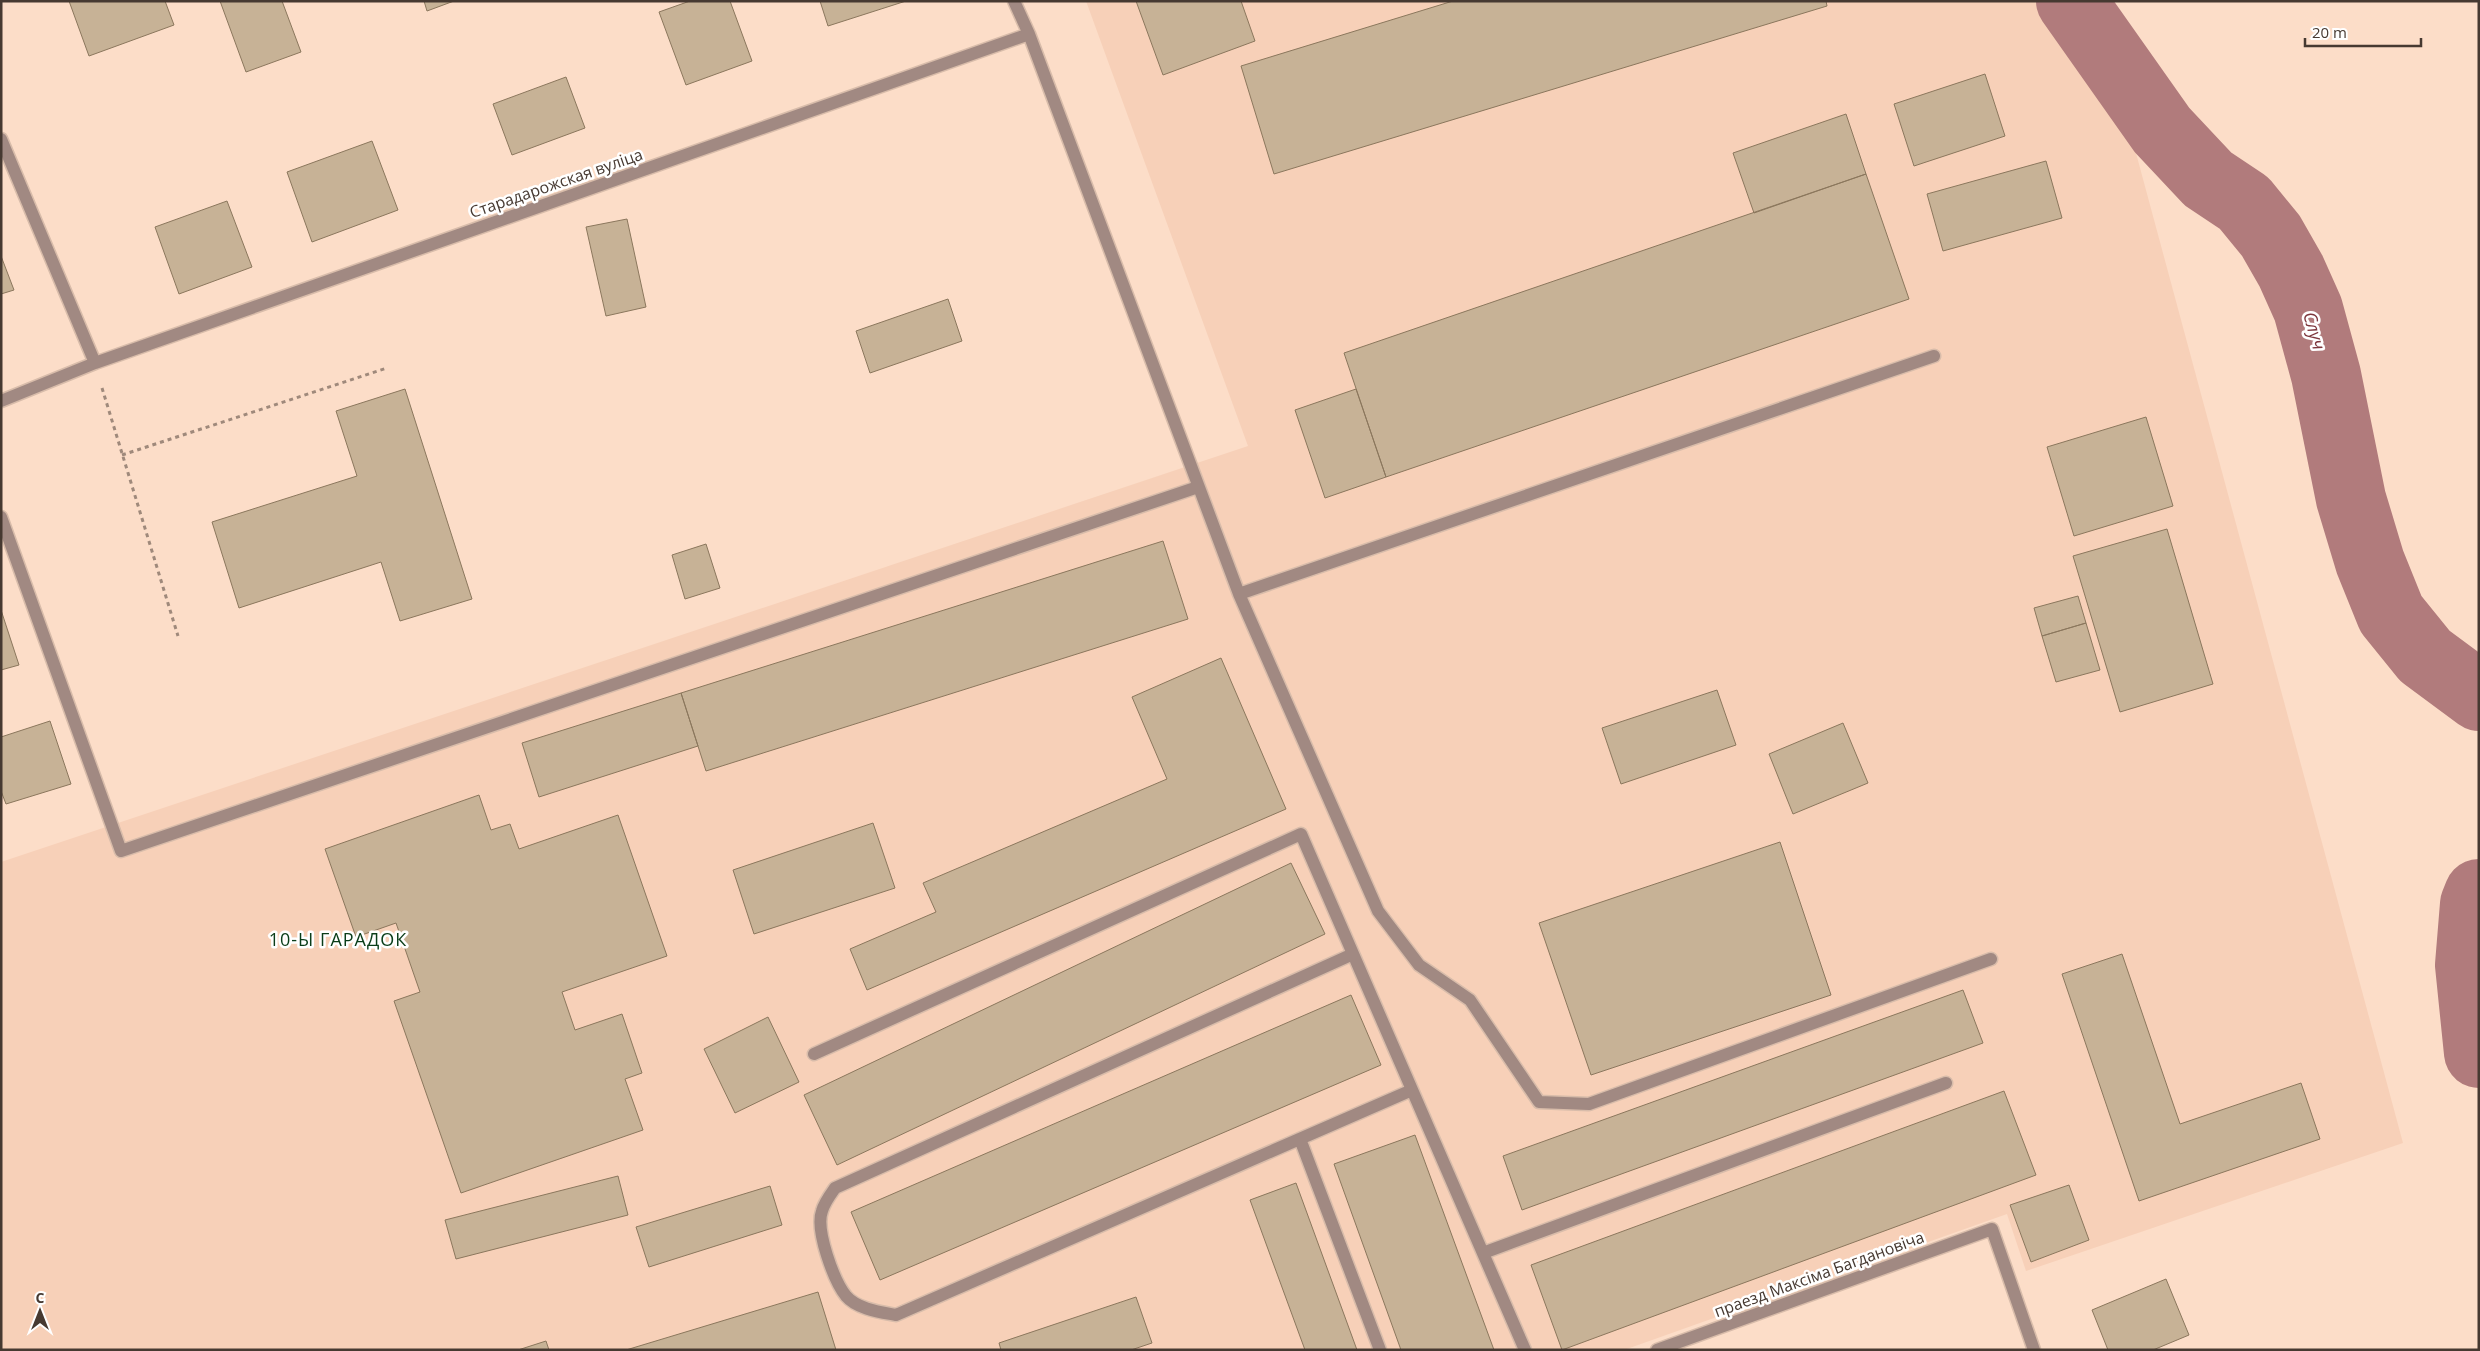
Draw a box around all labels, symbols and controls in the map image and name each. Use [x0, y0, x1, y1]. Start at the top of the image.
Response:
scale bar [2305, 15, 2421, 47]
text: 20 m [2312, 22, 2347, 42]
street label: Старадарожская вуліца [467, 143, 645, 223]
water label: Случ [2298, 309, 2332, 353]
district label: 10-Ы ГАРАДОК [269, 927, 407, 951]
street label: праезд Максіма Багдановіча [1711, 1226, 1927, 1322]
north arrow [15, 1286, 65, 1336]
text: С [36, 1288, 45, 1307]

